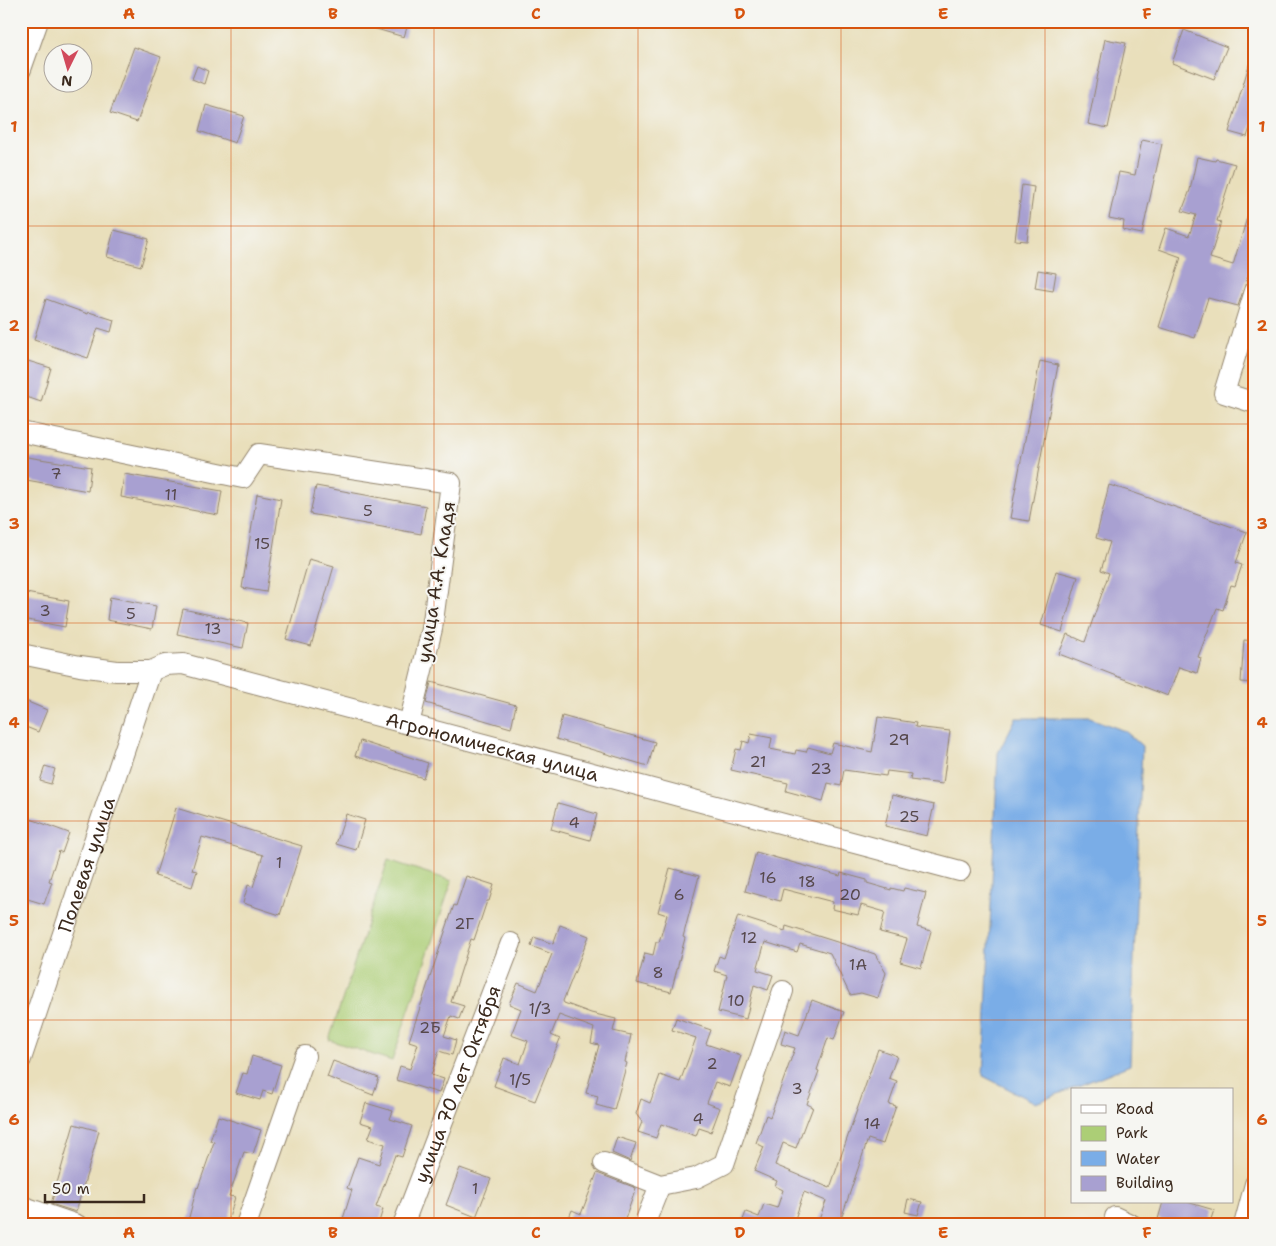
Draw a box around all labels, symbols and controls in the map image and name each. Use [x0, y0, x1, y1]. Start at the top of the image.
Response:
text: A [123, 3, 135, 24]
text: B [328, 3, 338, 24]
text: C [531, 3, 541, 24]
text: D [734, 3, 746, 24]
text: E [938, 3, 948, 24]
text: F [1142, 3, 1152, 24]
north arrow [42, 42, 92, 92]
text: N [61, 72, 73, 90]
text: 1 [10, 116, 18, 137]
text: 1 [1258, 116, 1266, 137]
text: 2 [8, 315, 20, 336]
text: 2 [1256, 315, 1268, 336]
house number: 7 [50, 463, 62, 484]
house number: 11 [165, 484, 177, 505]
street label: улица А.А. Кладя [411, 499, 461, 665]
house number: 5 [363, 500, 373, 521]
text: 3 [8, 513, 20, 534]
text: 3 [1256, 513, 1268, 534]
house number: 15 [254, 533, 270, 554]
house number: 3 [39, 600, 51, 621]
house number: 5 [126, 603, 136, 624]
house number: 13 [204, 618, 222, 639]
street label: Агрономическая улица [383, 706, 602, 787]
text: 4 [8, 712, 20, 733]
text: 4 [1256, 712, 1268, 733]
house number: 29 [888, 729, 910, 750]
house number: 21 [749, 751, 767, 772]
house number: 23 [810, 758, 832, 779]
street label: Полевая улица [52, 794, 120, 936]
house number: 25 [899, 806, 919, 827]
house number: 4 [568, 812, 580, 833]
house number: 1 [276, 852, 282, 873]
house number: 16 [759, 867, 777, 888]
house number: 18 [798, 871, 816, 892]
house number: 6 [673, 884, 685, 905]
house number: 20 [839, 884, 861, 905]
text: 5 [9, 910, 19, 931]
text: 5 [1257, 910, 1267, 931]
house number: 2Г [454, 913, 474, 934]
house number: 12 [740, 927, 758, 948]
house number: 1А [849, 954, 867, 975]
house number: 8 [652, 962, 664, 983]
street label: улица 70 лет Октября [408, 982, 506, 1186]
house number: 10 [727, 990, 745, 1011]
house number: 1/3 [529, 998, 551, 1019]
house number: 2Б [419, 1017, 441, 1038]
house number: 2 [706, 1053, 718, 1074]
house number: 1/5 [509, 1069, 531, 1090]
house number: 3 [791, 1078, 803, 1099]
legend [1071, 1088, 1234, 1204]
text: Road [1116, 1099, 1154, 1119]
house number: 4 [692, 1108, 704, 1129]
text: 6 [8, 1109, 20, 1130]
text: 6 [1256, 1109, 1268, 1130]
house number: 14 [863, 1113, 881, 1134]
text: Park [1116, 1123, 1148, 1143]
text: Water [1116, 1149, 1160, 1169]
scale bar [45, 1171, 144, 1203]
text: Building [1116, 1173, 1173, 1193]
house number: 1 [472, 1178, 478, 1199]
text: 50 m [52, 1179, 90, 1199]
text: A [123, 1222, 135, 1243]
text: B [328, 1222, 338, 1243]
text: C [531, 1222, 541, 1243]
text: D [734, 1222, 746, 1243]
text: E [938, 1222, 948, 1243]
text: F [1142, 1222, 1152, 1243]

